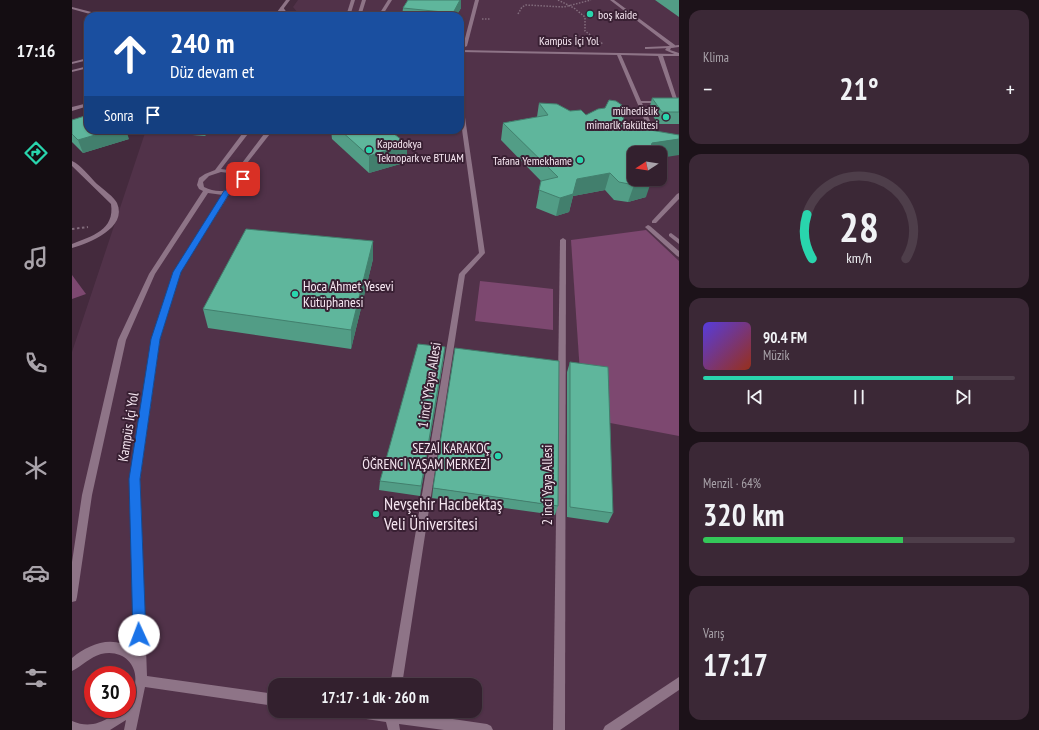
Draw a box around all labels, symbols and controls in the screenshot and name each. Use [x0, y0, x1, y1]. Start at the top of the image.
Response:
place label: boş kaide [598, 7, 637, 22]
marker: boş kaide [585, 9, 595, 19]
text: 240 m [170, 24, 234, 61]
icon: ahead [104, 28, 156, 80]
street label: Kampüs İçi Yol [539, 33, 599, 48]
text: 17:16 [17, 39, 55, 62]
text: Klima [703, 49, 729, 66]
text: Düz devam et [170, 60, 254, 83]
text: 21° [839, 69, 879, 108]
text: − [703, 75, 712, 103]
text: + [1006, 75, 1015, 103]
place label: mühedislik mimarlk fakültesi [587, 103, 658, 132]
icon: arrive [142, 104, 164, 126]
text: Sonra [104, 106, 134, 125]
marker: mühedislik mimarlk fakültesi [661, 112, 671, 122]
place label: Kapadokya Teknopark ve BTUAM [377, 136, 464, 165]
icon: directions [22, 139, 50, 167]
marker: Kapadokya Teknopark ve BTUAM [364, 145, 374, 155]
north arrow [627, 146, 667, 186]
map controls [627, 146, 667, 186]
place label: Tafana Yemekhame [493, 153, 572, 168]
marker: Tafana Yemekhame [575, 155, 585, 165]
pin [226, 162, 260, 196]
icon: arrive [232, 168, 254, 190]
text: 28 [839, 200, 879, 253]
icon: music [22, 244, 50, 272]
text: km/h [846, 248, 872, 267]
place label: Hoca Ahmet Yesevi Kütüphanesi [303, 277, 394, 311]
marker: Hoca Ahmet Yesevi Kütüphanesi [290, 289, 300, 299]
text: 90.4 FM [763, 328, 807, 347]
street label: 1 inci YYaya Allesi [413, 341, 445, 429]
text: Müzik [763, 347, 789, 364]
icon: phone [22, 349, 50, 377]
icon: previous [744, 386, 766, 408]
icon: pause [848, 386, 870, 408]
icon: next [952, 386, 974, 408]
street label: Kampüs İçi Yol [114, 390, 142, 463]
place label: SEZAİ KARAKOÇ ÖĞRENCİ YAŞAM MERKEZİ [362, 439, 491, 473]
street label: 2 inci Yaya Allesi [538, 445, 556, 525]
marker: SEZAİ KARAKOÇ ÖĞRENCİ YAŞAM MERKEZİ [493, 451, 503, 461]
icon: climate [22, 454, 50, 482]
text: Menzil · 64% [703, 475, 761, 492]
place label: Nevşehir Hacıbektaş Veli Üniversitesi [383, 493, 503, 535]
text: 320 km [703, 495, 784, 534]
marker: Nevşehir Hacıbektaş Veli Üniversitesi [371, 509, 381, 519]
icon: car [22, 559, 50, 587]
position arrow [118, 614, 160, 656]
text: Varış [703, 625, 724, 642]
text: 17:17 [703, 645, 768, 684]
icon: filters [22, 664, 50, 692]
speed limit sign: 30 [84, 666, 136, 718]
text: 17:17 · 1 dk · 260 m [321, 688, 429, 707]

